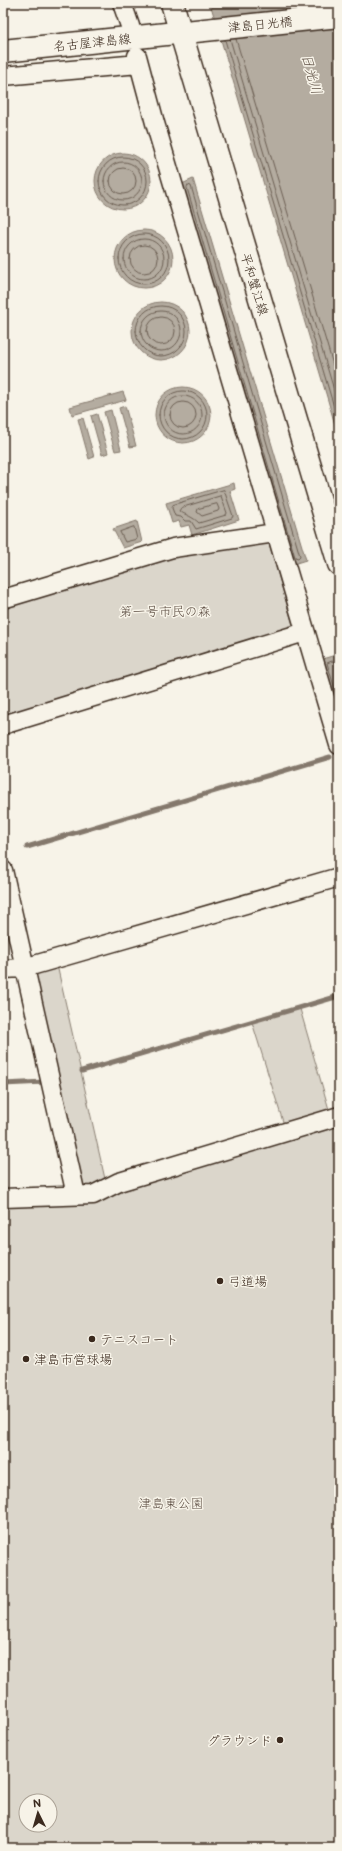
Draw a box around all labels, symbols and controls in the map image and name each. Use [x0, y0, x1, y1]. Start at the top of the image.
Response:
street label: 津島日光橋 [227, 14, 293, 36]
street label: 名古屋津島線 [52, 31, 133, 55]
water label: 日光川 [298, 52, 325, 97]
street label: 平和蟹江線 [237, 251, 271, 319]
park label: 第一号市民の森 [119, 604, 211, 620]
place label: 弓道場 [228, 1274, 267, 1290]
marker: 弓道場 [215, 1276, 225, 1286]
place label: テニスコート [100, 1332, 178, 1348]
marker: テニスコート [87, 1334, 97, 1344]
place label: 津島市営球場 [34, 1352, 112, 1368]
marker: 津島市営球場 [21, 1354, 31, 1364]
park label: 津島東公園 [138, 1496, 204, 1512]
place label: グラウンド [207, 1733, 272, 1749]
marker: グラウンド [275, 1735, 285, 1745]
north arrow [18, 1793, 58, 1833]
text: N [32, 1797, 42, 1810]

